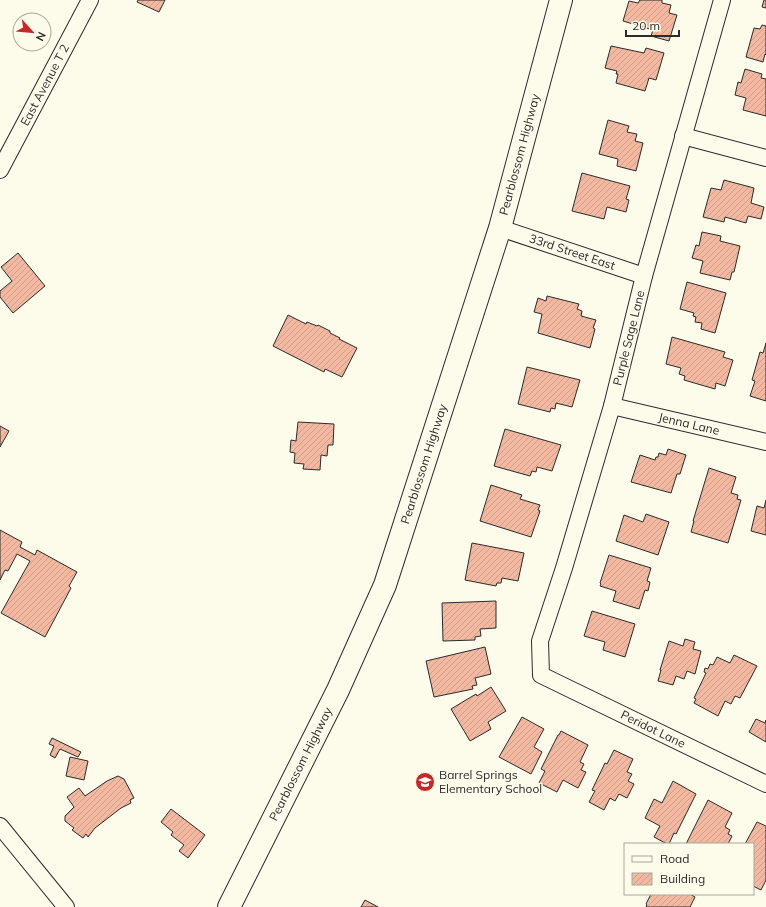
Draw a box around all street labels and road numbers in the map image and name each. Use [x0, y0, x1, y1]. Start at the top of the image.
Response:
street label: East Avenue T 2 [17, 42, 72, 128]
street label: Pearblossom Highway [496, 91, 543, 217]
street label: 33rd Street East [527, 230, 617, 273]
street label: Purple Sage Lane [609, 289, 648, 387]
street label: Pearblossom Highway [397, 401, 450, 526]
street label: Jenna Lane [657, 409, 721, 438]
street label: Pearblossom Highway [266, 704, 335, 823]
street label: Peridot Lane [618, 707, 688, 751]

